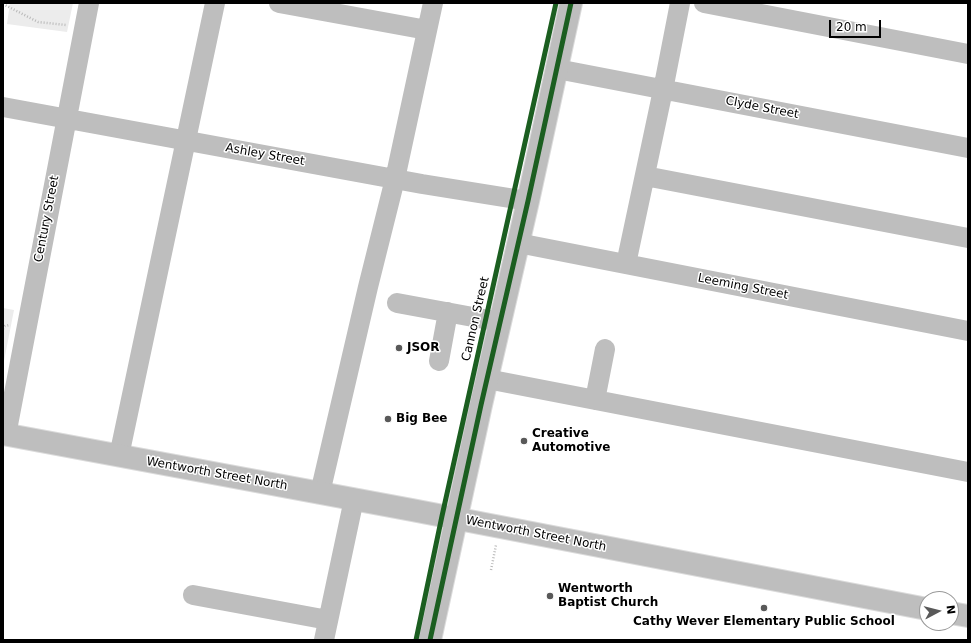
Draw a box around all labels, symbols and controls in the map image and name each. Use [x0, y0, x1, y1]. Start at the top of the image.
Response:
scale bar [831, 12, 883, 38]
text: 20 m [836, 20, 867, 34]
street label: Clyde Street [724, 94, 800, 122]
street label: Ashley Street [224, 141, 306, 169]
street label: Century Street [32, 174, 62, 264]
street label: Leeming Street [697, 271, 789, 303]
street label: Cannon Street [459, 275, 493, 363]
place label: JSOR [407, 341, 440, 355]
marker: JSOR [394, 343, 404, 353]
place label: Big Bee [396, 412, 447, 426]
marker: Big Bee [383, 414, 393, 424]
place label: Creative Automotive [532, 427, 610, 455]
marker: Creative Automotive [519, 436, 529, 446]
street label: Wentworth Street North [145, 455, 289, 493]
street label: Wentworth Street North [464, 513, 608, 555]
place label: Wentworth Baptist Church [558, 582, 658, 610]
marker: Wentworth Baptist Church [545, 591, 555, 601]
north arrow [919, 591, 959, 631]
marker: Cathy Wever Elementary Public School [759, 603, 769, 613]
text: N [943, 604, 957, 615]
place label: Cathy Wever Elementary Public School [633, 615, 895, 629]

